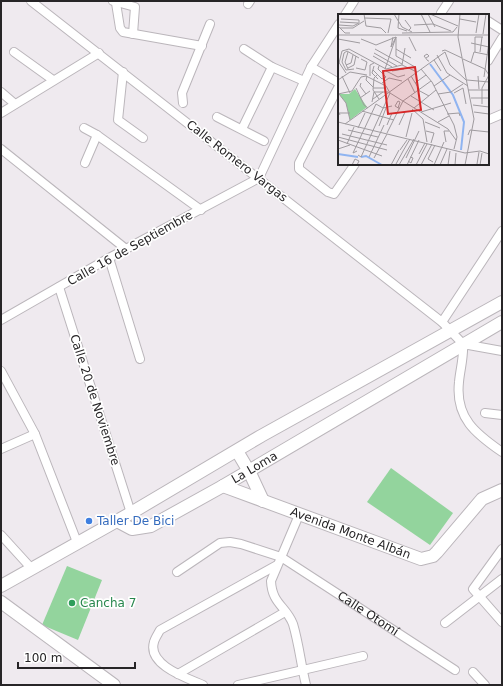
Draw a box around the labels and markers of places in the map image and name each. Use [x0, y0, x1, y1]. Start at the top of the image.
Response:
place label: Taller De Bici [96, 514, 174, 528]
marker: Taller De Bici [84, 516, 94, 526]
place label: Cancha 7 [80, 596, 136, 610]
marker: Cancha 7 [67, 598, 77, 608]

